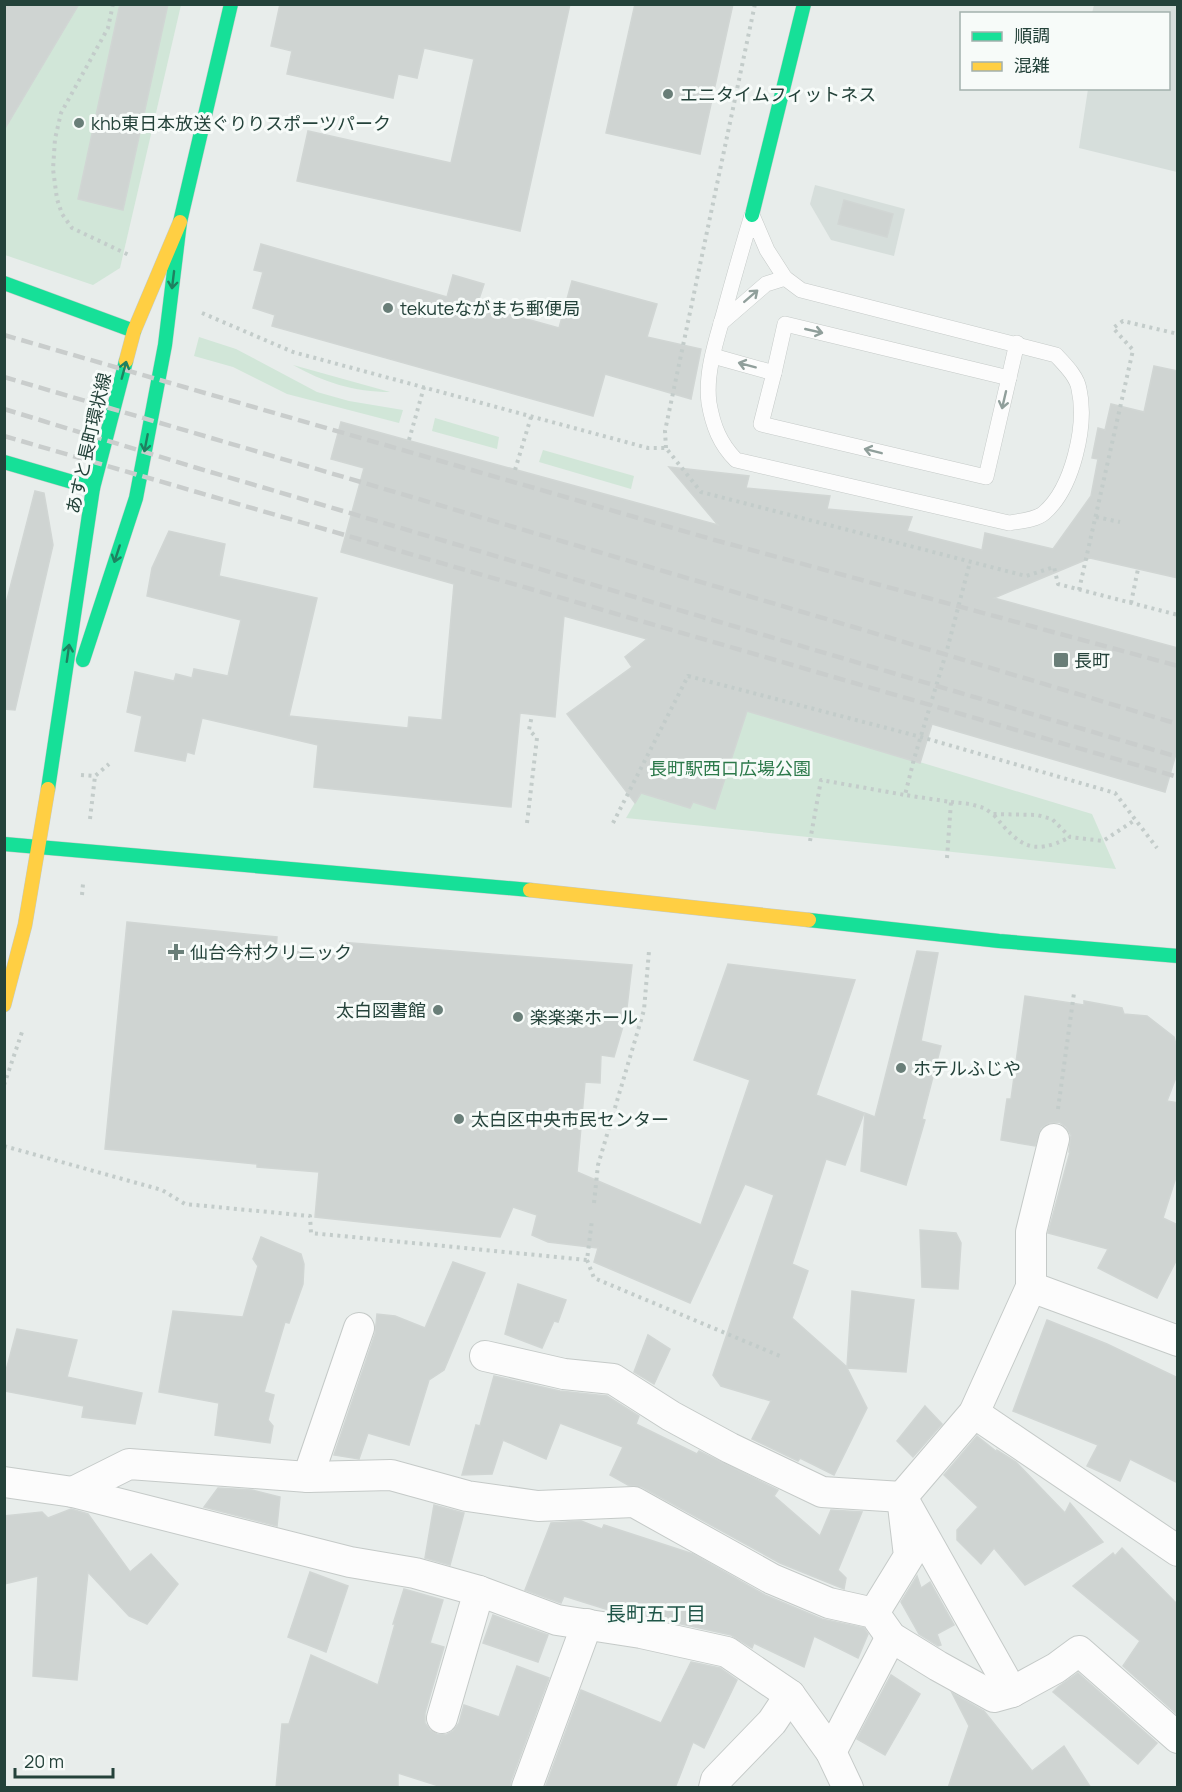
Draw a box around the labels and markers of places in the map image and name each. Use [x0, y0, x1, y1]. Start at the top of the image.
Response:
place label: エニタイムフィットネス [680, 82, 876, 106]
marker: エニタイムフィットネス [661, 87, 675, 101]
place label: khb東日本放送ぐりりスポーツパーク [91, 111, 391, 135]
marker: khb東日本放送ぐりりスポーツパーク [72, 116, 86, 130]
place label: tekuteながまち郵便局 [400, 296, 580, 320]
marker: tekuteながまち郵便局 [381, 301, 395, 315]
place label: 長町 [1074, 648, 1110, 672]
marker: 長町 [1052, 651, 1070, 669]
place label: 仙台今村クリニック [190, 940, 352, 964]
marker: 仙台今村クリニック [167, 943, 185, 961]
place label: 太白図書館 [336, 998, 426, 1022]
marker: 太白図書館 [431, 1003, 445, 1017]
place label: 楽楽楽ホール [530, 1005, 638, 1029]
marker: 楽楽楽ホール [511, 1010, 525, 1024]
place label: ホテルふじや [913, 1056, 1021, 1080]
marker: ホテルふじや [894, 1061, 908, 1075]
place label: 太白区中央市民センター [471, 1107, 669, 1131]
marker: 太白区中央市民センター [452, 1112, 466, 1126]

